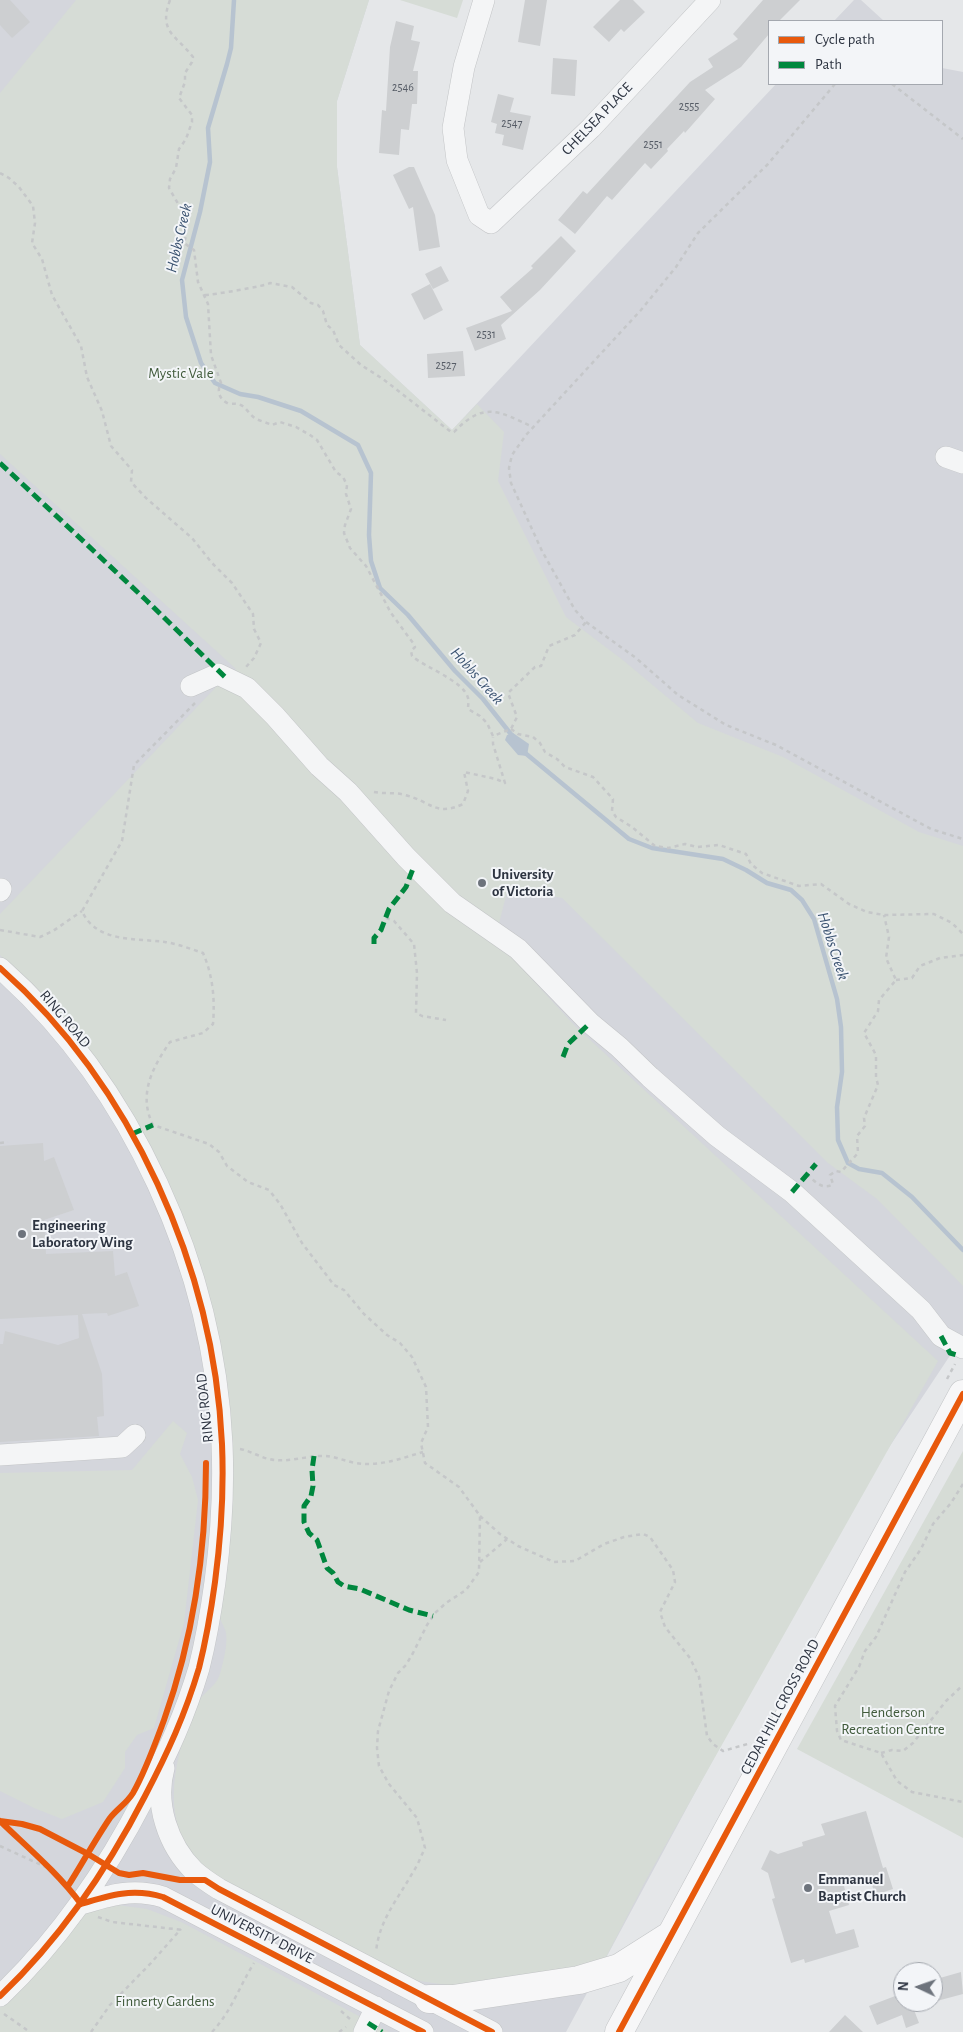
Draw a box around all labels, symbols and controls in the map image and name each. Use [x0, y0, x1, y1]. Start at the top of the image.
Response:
legend [768, 20, 943, 85]
text: Cycle path [815, 32, 875, 47]
text: Path [815, 57, 842, 72]
street label: CHELSEA PLACE [558, 79, 636, 159]
house number: 2546 [392, 80, 414, 94]
house number: 2555 [679, 99, 699, 113]
house number: 2547 [501, 116, 523, 130]
house number: 2551 [643, 137, 663, 151]
water label: Hobbs Creek [162, 201, 196, 275]
house number: 2531 [476, 327, 496, 341]
house number: 2527 [436, 358, 456, 372]
park label: Mystic Vale [148, 364, 214, 382]
water label: Hobbs Creek [446, 643, 508, 709]
place label: University of Victoria [492, 865, 553, 900]
marker: University of Victoria [476, 877, 488, 889]
water label: Hobbs Creek [813, 909, 853, 983]
street label: RING ROAD [36, 987, 94, 1051]
place label: Engineering Laboratory Wing [32, 1216, 133, 1251]
marker: Engineering Laboratory Wing [16, 1228, 28, 1240]
street label: RING ROAD [192, 1372, 218, 1444]
street label: CEDAR HILL CROSS ROAD [737, 1636, 823, 1778]
park label: Henderson Recreation Centre [841, 1703, 945, 1738]
place label: Emmanuel Baptist Church [818, 1870, 906, 1905]
marker: Emmanuel Baptist Church [802, 1882, 814, 1894]
street label: UNIVERSITY DRIVE [207, 1900, 317, 1968]
north arrow [893, 1962, 943, 2012]
text: N [897, 1981, 911, 1992]
park label: Finnerty Gardens [115, 1992, 215, 2010]

